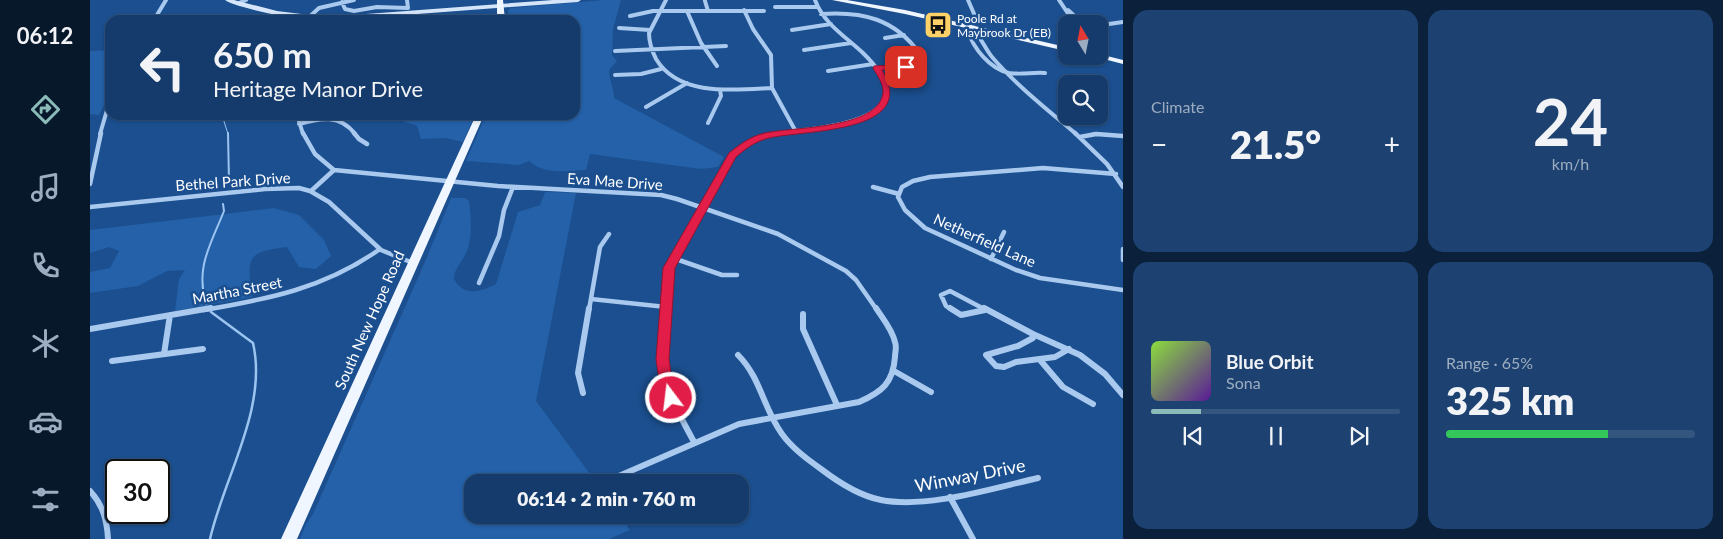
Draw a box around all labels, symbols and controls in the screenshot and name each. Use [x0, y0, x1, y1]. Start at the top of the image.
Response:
bus stop icon: Poole Rd at Maybrook Dr (EB) [923, 10, 953, 40]
place label: Poole Rd at Maybrook Dr (EB) [957, 11, 1051, 40]
north arrow [1058, 15, 1108, 65]
map controls [1058, 15, 1108, 125]
text: 06:12 [17, 22, 73, 49]
text: 650 m [213, 33, 312, 75]
icon: left [130, 35, 195, 100]
pin [885, 46, 927, 88]
icon: arrive [892, 53, 920, 81]
text: Heritage Manor Drive [213, 75, 423, 102]
button: search [1058, 75, 1108, 125]
text: 24 [1533, 82, 1608, 160]
icon: directions [28, 92, 63, 127]
text: Climate [1151, 97, 1204, 116]
text: 21.5° [1230, 121, 1321, 167]
text: − [1151, 127, 1167, 161]
text: + [1384, 127, 1400, 161]
text: km/h [1552, 154, 1589, 173]
street label: Bethel Park Drive [175, 168, 291, 194]
street label: Eva Mae Drive [567, 169, 664, 193]
icon: music [28, 170, 63, 205]
street label: Netherfield Lane [931, 209, 1039, 271]
icon: phone [28, 248, 63, 283]
street label: South New Hope Road [330, 248, 408, 392]
street label: Martha Street [191, 272, 284, 308]
icon: climate [28, 326, 63, 361]
text: Blue Orbit [1226, 350, 1314, 373]
text: Range · 65% [1446, 353, 1533, 372]
position arrow [644, 371, 696, 423]
text: Sona [1226, 373, 1261, 392]
text: 325 km [1446, 377, 1574, 423]
icon: car [28, 404, 63, 439]
icon: previous [1179, 422, 1207, 450]
icon: pause [1262, 422, 1290, 450]
icon: next [1345, 422, 1373, 450]
street label: Winway Drive [913, 454, 1027, 496]
speed limit sign: 30 [105, 459, 170, 524]
icon: filters [28, 482, 63, 517]
text: 06:14 · 2 min · 760 m [517, 487, 696, 510]

